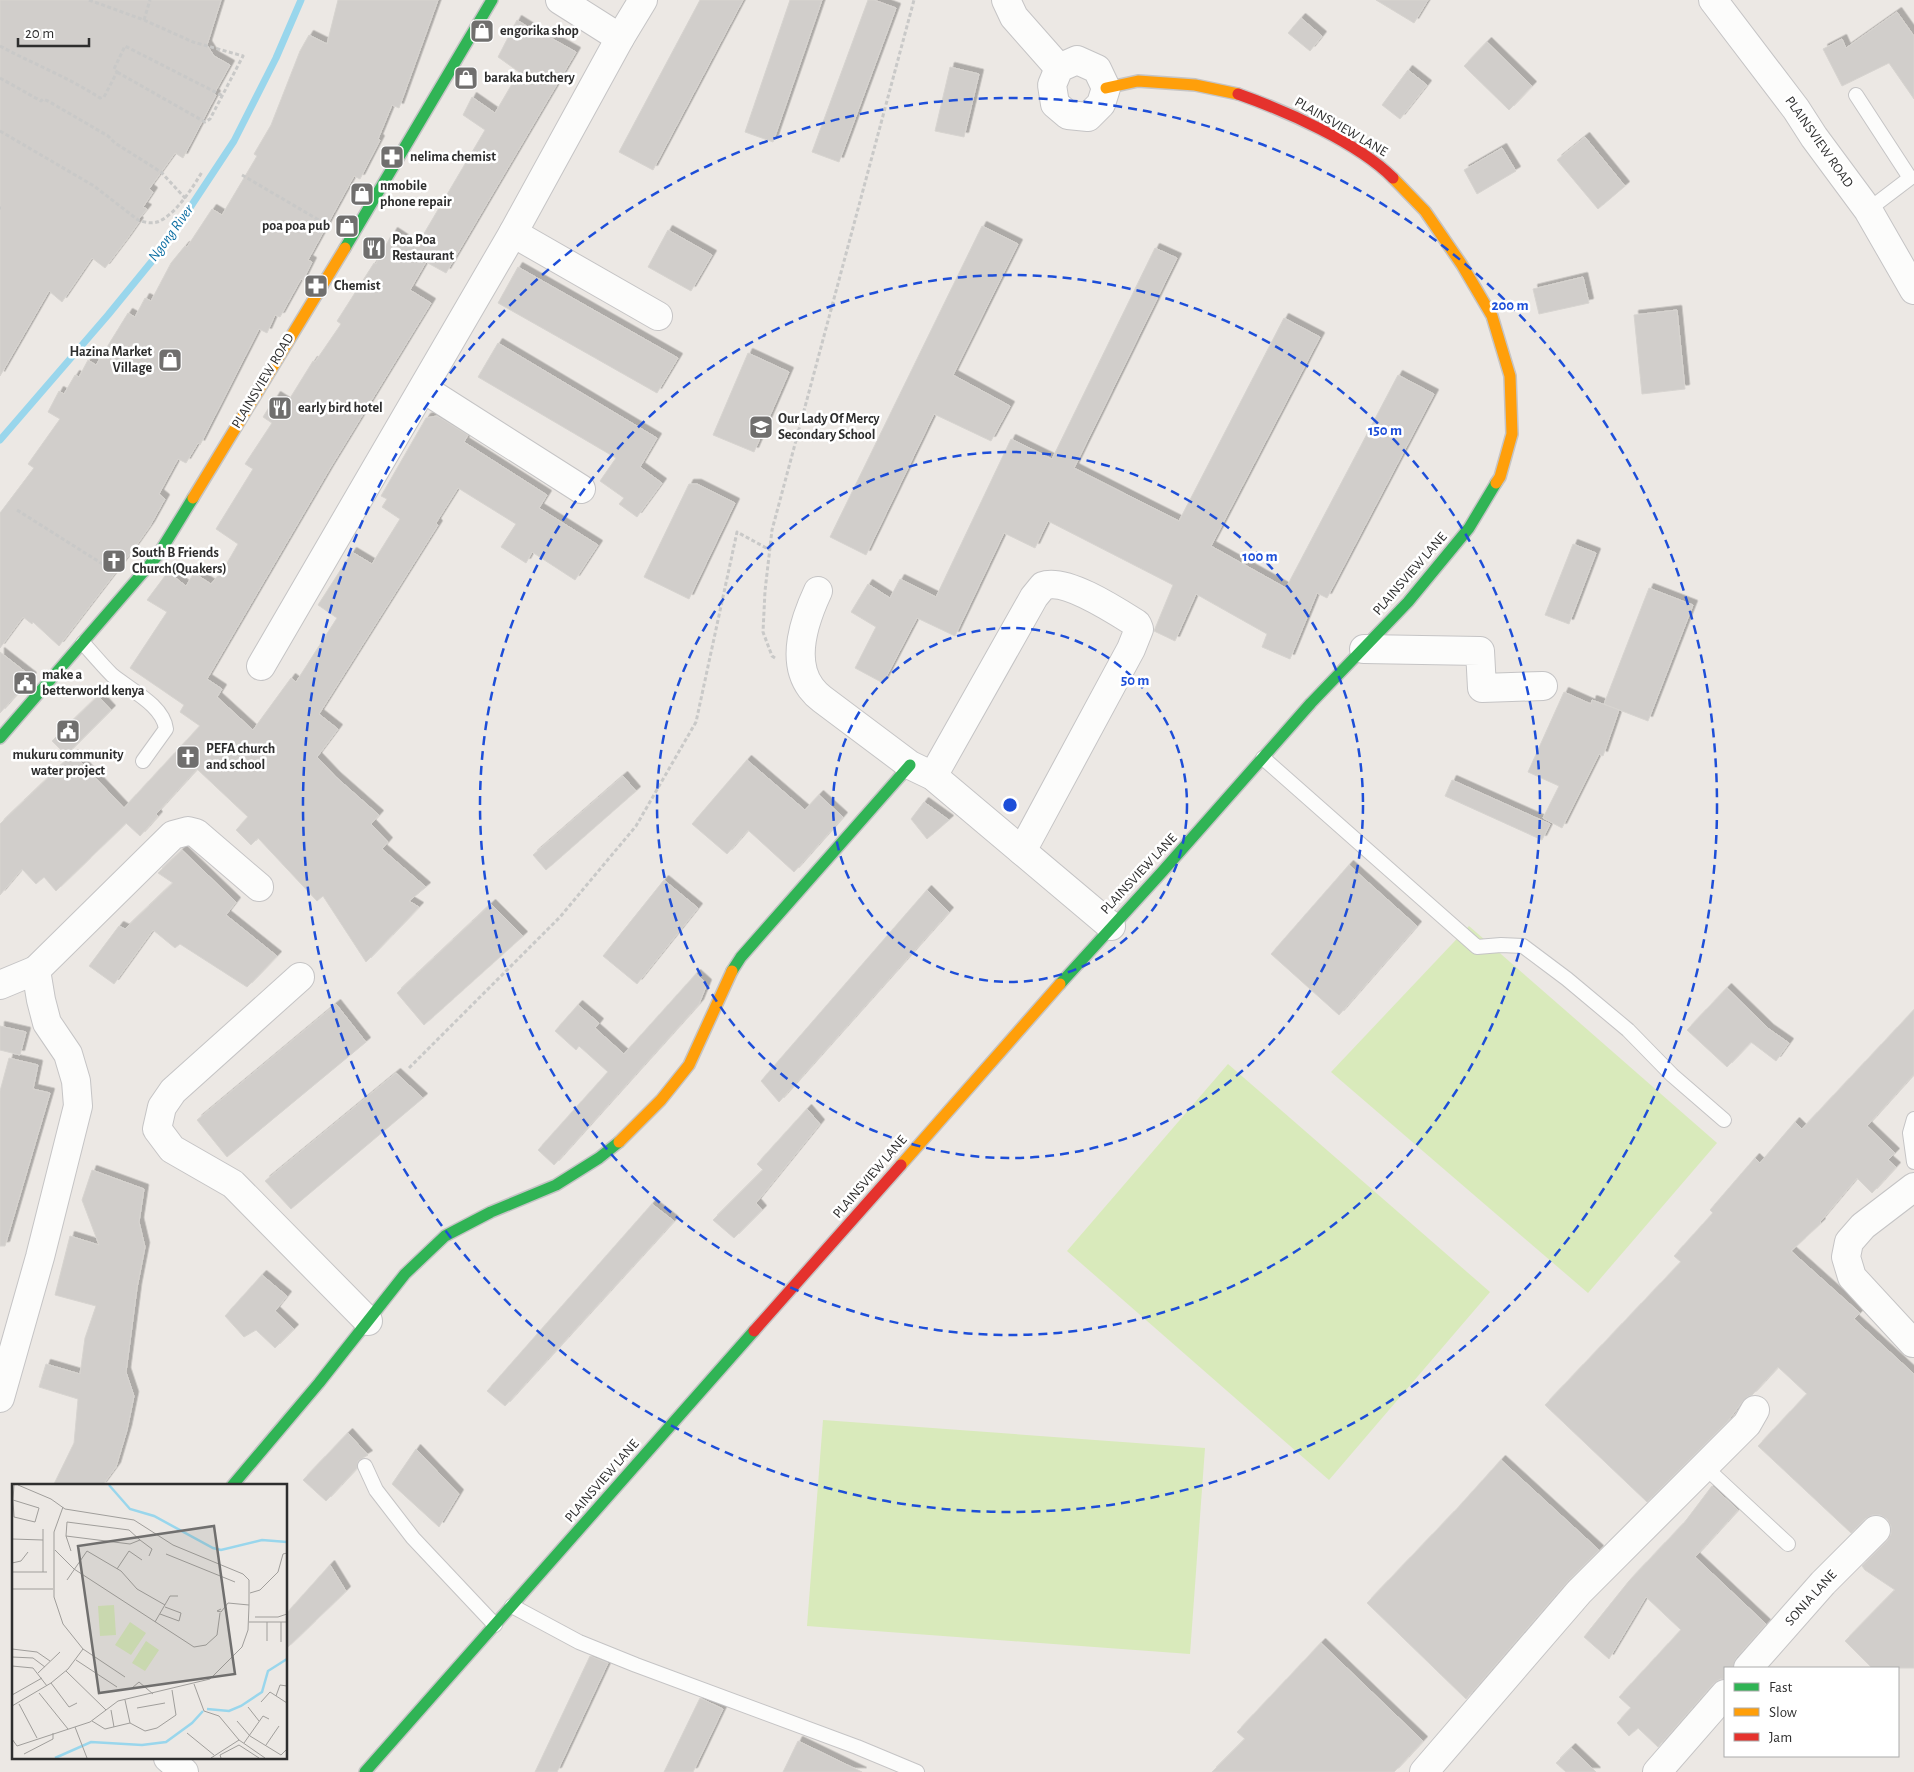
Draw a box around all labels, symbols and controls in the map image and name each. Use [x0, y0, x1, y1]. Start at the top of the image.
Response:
scale bar [18, 15, 89, 47]
shop icon: engorika shop [469, 18, 495, 44]
place label: engorika shop [500, 24, 579, 38]
text: 20 m [25, 26, 54, 41]
shop icon: baraka butchery [453, 65, 479, 91]
place label: baraka butchery [484, 71, 576, 85]
street label: PLAINSVIEW ROAD [1782, 94, 1856, 190]
street label: PLAINSVIEW LANE [1292, 95, 1390, 159]
pharmacy icon: nelima chemist [379, 144, 405, 170]
place label: nelima chemist [410, 150, 496, 164]
place label: nmobile phone repair [380, 179, 452, 209]
shop icon: nmobile phone repair [349, 181, 375, 207]
water label: Ngong River [146, 201, 197, 264]
shop icon: poa poa pub [334, 213, 360, 239]
place label: poa poa pub [262, 219, 330, 233]
place label: Poa Poa Restaurant [392, 233, 454, 263]
restaurant icon: Poa Poa Restaurant [361, 235, 387, 261]
pharmacy icon: Chemist [303, 273, 329, 299]
place label: Chemist [334, 279, 381, 293]
text: 200 m [1491, 298, 1529, 313]
street label: PLAINSVIEW ROAD [229, 331, 297, 431]
place label: Hazina Market Village [69, 345, 152, 375]
shop icon: Hazina Market Village [157, 347, 183, 373]
restaurant icon: early bird hotel [267, 395, 293, 421]
place label: early bird hotel [298, 401, 383, 415]
place label: Our Lady Of Mercy Secondary School [778, 412, 880, 442]
school or university icon: Our Lady Of Mercy Secondary School [748, 414, 774, 440]
text: 150 m [1368, 423, 1402, 438]
street label: PLAINSVIEW LANE [1370, 530, 1450, 618]
place label: South B Friends Church(Quakers) [132, 546, 227, 576]
church icon: South B Friends Church(Quakers) [101, 548, 127, 574]
text: 100 m [1242, 549, 1278, 564]
place label: make a betterworld kenya [42, 668, 145, 698]
public building icon: make a betterworld kenya [12, 670, 38, 696]
text: 50 m [1121, 673, 1149, 688]
public building icon: mukuru community water project [55, 718, 81, 744]
place label: PEFA church and school [206, 742, 275, 772]
church icon: PEFA church and school [175, 744, 201, 770]
place label: mukuru community water project [12, 748, 124, 778]
centre of rings [1001, 796, 1019, 814]
street label: PLAINSVIEW LANE [1098, 831, 1180, 917]
street label: PLAINSVIEW LANE [830, 1133, 910, 1221]
street label: PLAINSVIEW LANE [562, 1437, 642, 1525]
inset map [12, 1484, 288, 1760]
street label: SONIA LANE [1783, 1567, 1840, 1628]
legend [1724, 1667, 1899, 1757]
text: Fast [1769, 1680, 1793, 1695]
text: Slow [1769, 1705, 1797, 1720]
text: Jam [1769, 1730, 1792, 1745]

